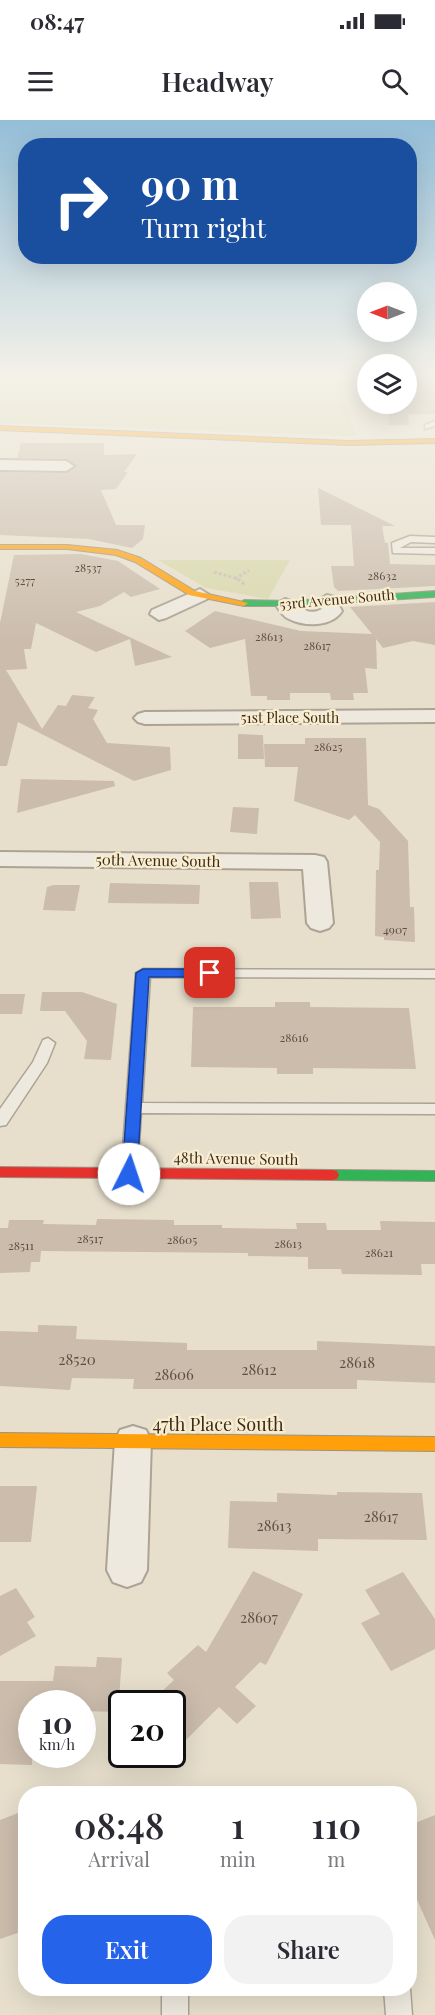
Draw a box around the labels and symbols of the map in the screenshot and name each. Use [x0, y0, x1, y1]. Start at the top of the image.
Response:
north arrow [357, 282, 417, 342]
house number: 28537 [74, 559, 102, 575]
house number: 28632 [367, 567, 397, 583]
house number: 5277 [15, 572, 35, 588]
street label: 53rd Avenue South [279, 584, 396, 613]
house number: 28613 [255, 628, 283, 644]
house number: 28617 [303, 637, 331, 653]
street label: 51st Place South [241, 708, 340, 727]
house number: 28625 [314, 738, 342, 754]
street label: 50th Avenue South [95, 849, 221, 871]
house number: 4907 [383, 921, 407, 937]
pin [184, 947, 235, 998]
house number: 28616 [280, 1029, 308, 1045]
position arrow [97, 1142, 161, 1206]
street label: 48th Avenue South [173, 1147, 299, 1169]
house number: 28517 [77, 1230, 103, 1246]
house number: 28605 [167, 1231, 197, 1247]
house number: 28613 [274, 1235, 302, 1251]
house number: 28511 [8, 1237, 34, 1253]
house number: 28621 [365, 1244, 394, 1260]
house number: 28520 [58, 1349, 96, 1369]
house number: 28618 [339, 1352, 375, 1372]
house number: 28612 [241, 1359, 277, 1379]
house number: 28606 [154, 1364, 194, 1384]
street label: 47th Place South [152, 1412, 284, 1436]
house number: 28617 [364, 1506, 398, 1526]
house number: 28613 [257, 1515, 292, 1535]
house number: 28607 [240, 1607, 278, 1627]
speed limit sign: 20 [108, 1690, 186, 1768]

